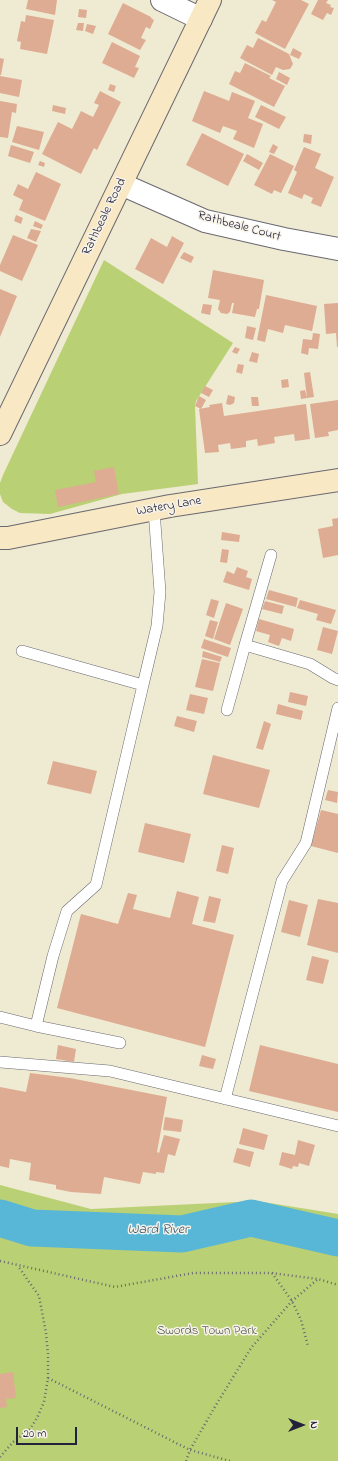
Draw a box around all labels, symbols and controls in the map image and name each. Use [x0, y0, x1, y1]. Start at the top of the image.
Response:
street label: Rathbeale Road [80, 176, 130, 258]
street label: Rathbeale Court [196, 208, 282, 246]
street label: Watery Lane [135, 494, 203, 520]
water label: Ward River [128, 1223, 188, 1239]
park label: Swords Town Park [157, 1324, 257, 1340]
north arrow [282, 1405, 322, 1445]
scale bar [18, 1419, 79, 1445]
text: N [306, 1421, 322, 1429]
text: 20 m [23, 1425, 46, 1443]

